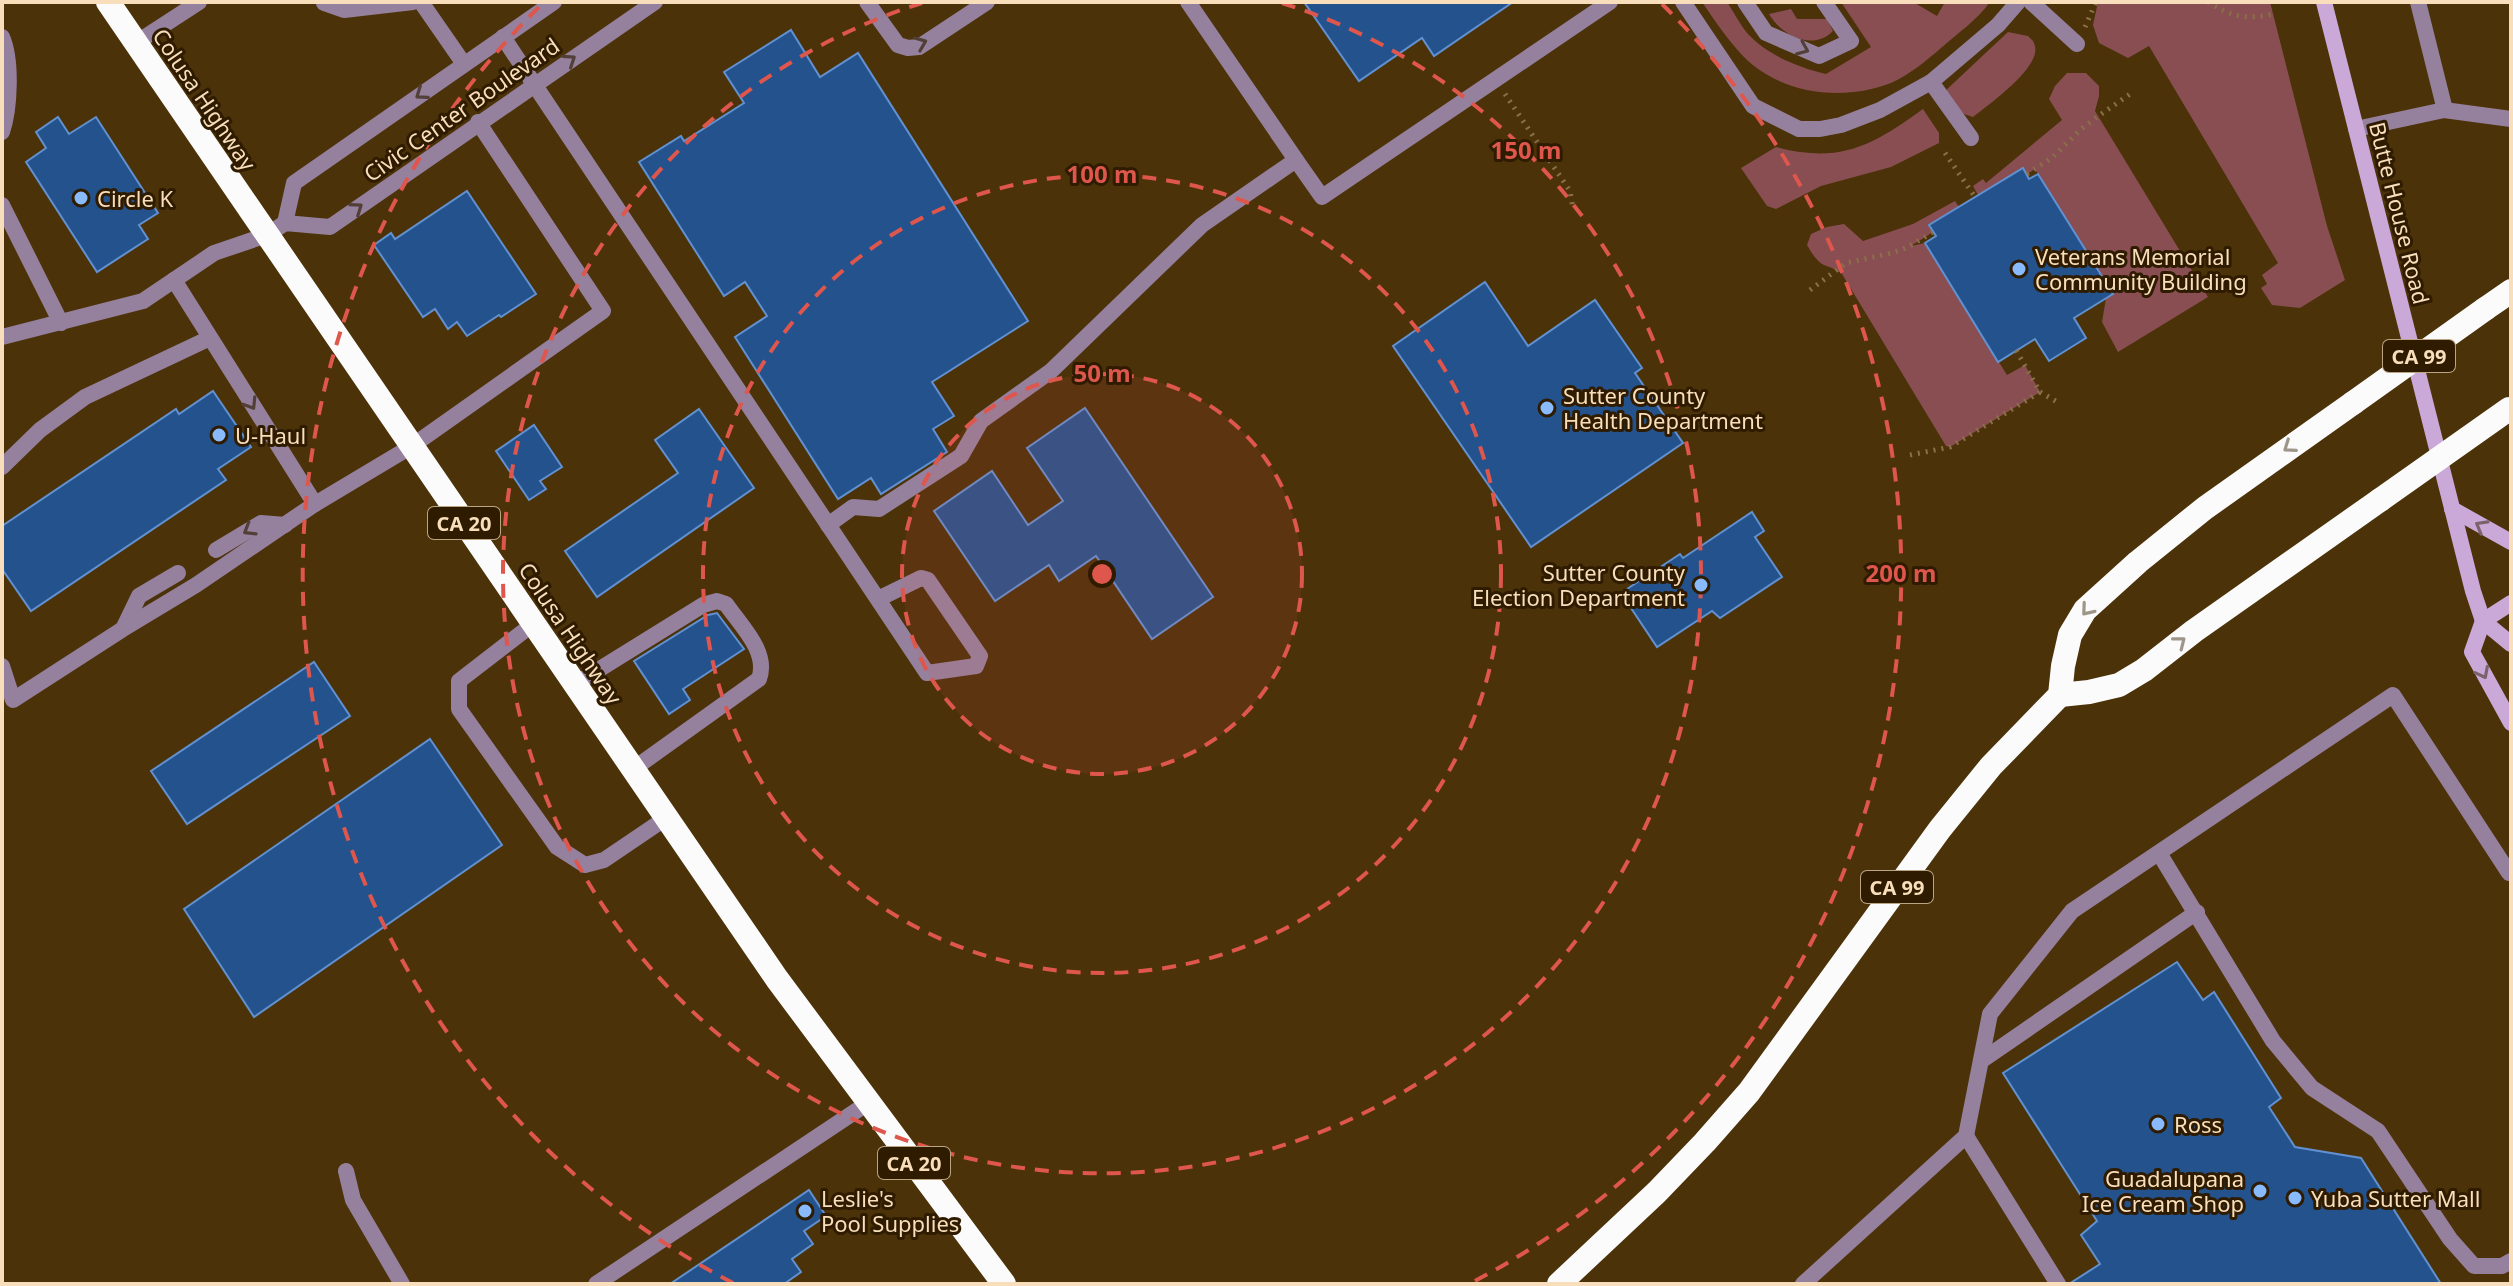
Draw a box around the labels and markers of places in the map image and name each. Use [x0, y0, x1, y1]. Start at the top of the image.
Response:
place label: Circle K [97, 183, 174, 213]
marker: Circle K [72, 189, 90, 207]
place label: Veterans Memorial Community Building [2035, 241, 2247, 296]
marker: Veterans Memorial Community Building [2010, 260, 2028, 278]
place label: Sutter County Health Department [1563, 380, 1763, 435]
marker: Sutter County Health Department [1538, 399, 1556, 417]
place label: U-Haul [235, 420, 306, 450]
marker: U-Haul [210, 426, 228, 444]
place label: Sutter County Election Department [1472, 557, 1686, 612]
centre of rings [1088, 560, 1116, 588]
marker: Sutter County Election Department [1692, 576, 1710, 594]
place label: Ross [2174, 1109, 2222, 1139]
marker: Ross [2149, 1115, 2167, 1133]
place label: Guadalupana Ice Cream Shop [2082, 1163, 2244, 1218]
marker: Guadalupana Ice Cream Shop [2251, 1182, 2269, 1200]
place label: Leslie's Pool Supplies [821, 1183, 959, 1238]
place label: Yuba Sutter Mall [2311, 1183, 2480, 1213]
marker: Yuba Sutter Mall [2286, 1189, 2304, 1207]
marker: Leslie's Pool Supplies [796, 1202, 814, 1220]

